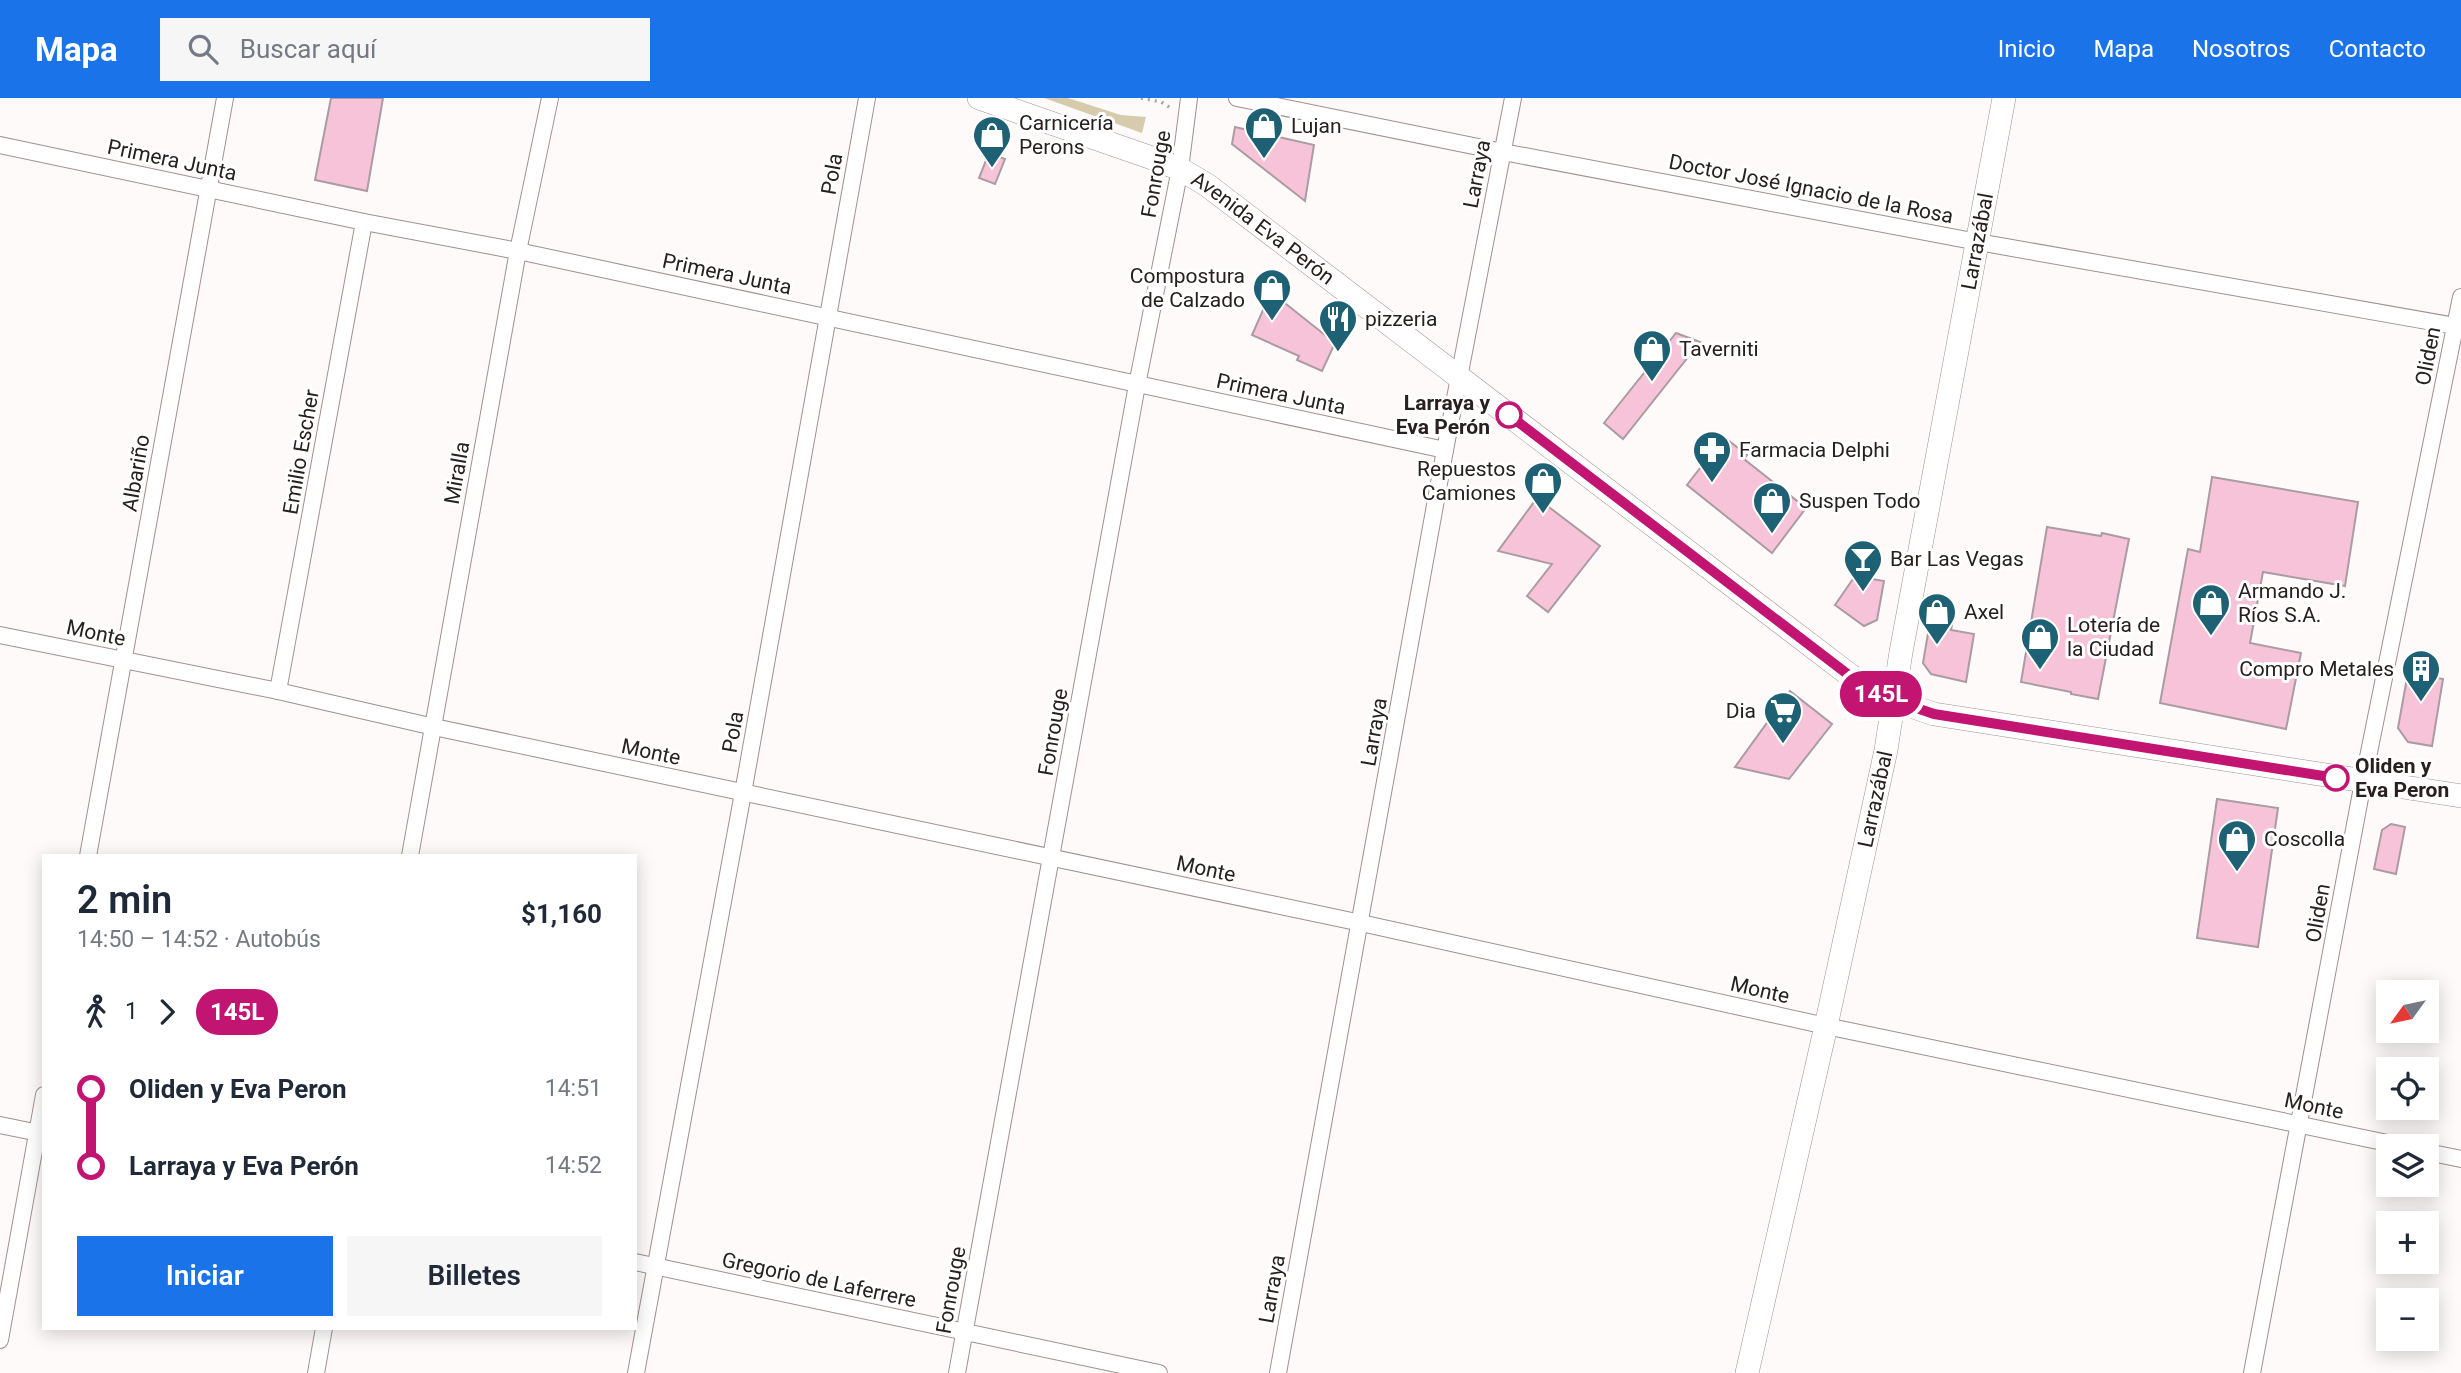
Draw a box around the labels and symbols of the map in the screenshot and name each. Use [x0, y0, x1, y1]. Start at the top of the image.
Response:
shop icon: Lujan [1243, 105, 1285, 160]
place label: Carnicería Perons [1019, 111, 1114, 159]
shop icon: Carnicería Perons [971, 114, 1013, 169]
place label: Lujan [1291, 114, 1341, 138]
street label: Fonrouge [1137, 128, 1175, 220]
street label: Primera Junta [105, 135, 239, 185]
street label: Larraya [1459, 138, 1495, 210]
street label: Doctor José Ignacio de la Rosa [1667, 150, 1955, 228]
street label: Pola [817, 151, 847, 197]
street label: Avenida Eva Perón [1187, 167, 1339, 290]
street label: Larrazábal [1957, 191, 1998, 292]
street label: Primera Junta [660, 249, 794, 299]
place label: Compostura de Calzado [1130, 264, 1245, 312]
shop icon: Compostura de Calzado [1251, 267, 1293, 322]
restaurant icon: pizzeria [1317, 298, 1359, 353]
place label: pizzeria [1365, 307, 1437, 331]
street label: Oliden [2411, 325, 2445, 387]
shop icon: Taverniti [1631, 328, 1673, 383]
place label: Taverniti [1679, 337, 1759, 361]
street label: Primera Junta [1214, 369, 1348, 419]
street label: Emilio Escher [278, 388, 324, 516]
place label: Larraya y Eva Perón [1396, 391, 1490, 439]
marker: Larraya y Eva Perón [1496, 402, 1522, 428]
pharmacy icon: Farmacia Delphi [1691, 429, 1733, 484]
street label: Albariño [117, 433, 155, 513]
place label: Farmacia Delphi [1739, 438, 1890, 462]
street label: Miralla [440, 440, 474, 506]
place label: Repuestos Camiones [1417, 457, 1516, 505]
shop icon: Repuestos Camiones [1522, 460, 1564, 515]
shop icon: Suspen Todo [1751, 480, 1793, 535]
place label: Suspen Todo [1799, 489, 1921, 513]
bar icon: Bar Las Vegas [1842, 538, 1884, 593]
place label: Bar Las Vegas [1890, 547, 2024, 571]
place label: Armando J. Ríos S.A. [2238, 579, 2346, 627]
shop icon: Armando J. Ríos S.A. [2190, 582, 2232, 637]
shop icon: Axel [1916, 591, 1958, 646]
place label: Axel [1964, 600, 2004, 624]
place label: Lotería de la Ciudad [2067, 613, 2160, 661]
street label: Monte [64, 615, 128, 651]
shop icon: Lotería de la Ciudad [2019, 616, 2061, 671]
building icon: Compro Metales [2400, 648, 2442, 703]
place label: Compro Metales [2239, 657, 2394, 681]
line badge: 145L [1832, 671, 1930, 717]
street label: Fonrouge [1034, 686, 1072, 778]
supermarket icon: Dia [1762, 690, 1804, 745]
street label: Larraya [1356, 696, 1392, 768]
place label: Dia [1726, 699, 1756, 723]
street label: Pola [718, 709, 748, 755]
street label: Monte [619, 734, 683, 770]
street label: Larrazábal [1853, 749, 1897, 850]
place label: Oliden y Eva Peron [2355, 754, 2449, 802]
marker: Oliden y Eva Peron [2323, 765, 2349, 791]
shop icon: Coscolla [2216, 818, 2258, 873]
place label: Coscolla [2264, 827, 2345, 851]
street label: Monte [1174, 851, 1238, 887]
street label: Oliden [2301, 882, 2335, 944]
street label: Monte [1728, 972, 1792, 1008]
north arrow [2376, 980, 2440, 1043]
street label: Monte [2282, 1088, 2346, 1124]
street label: Fonrouge [932, 1244, 970, 1336]
street label: Gregorio de Laferrere [720, 1248, 918, 1312]
street label: Larraya [1254, 1253, 1290, 1325]

